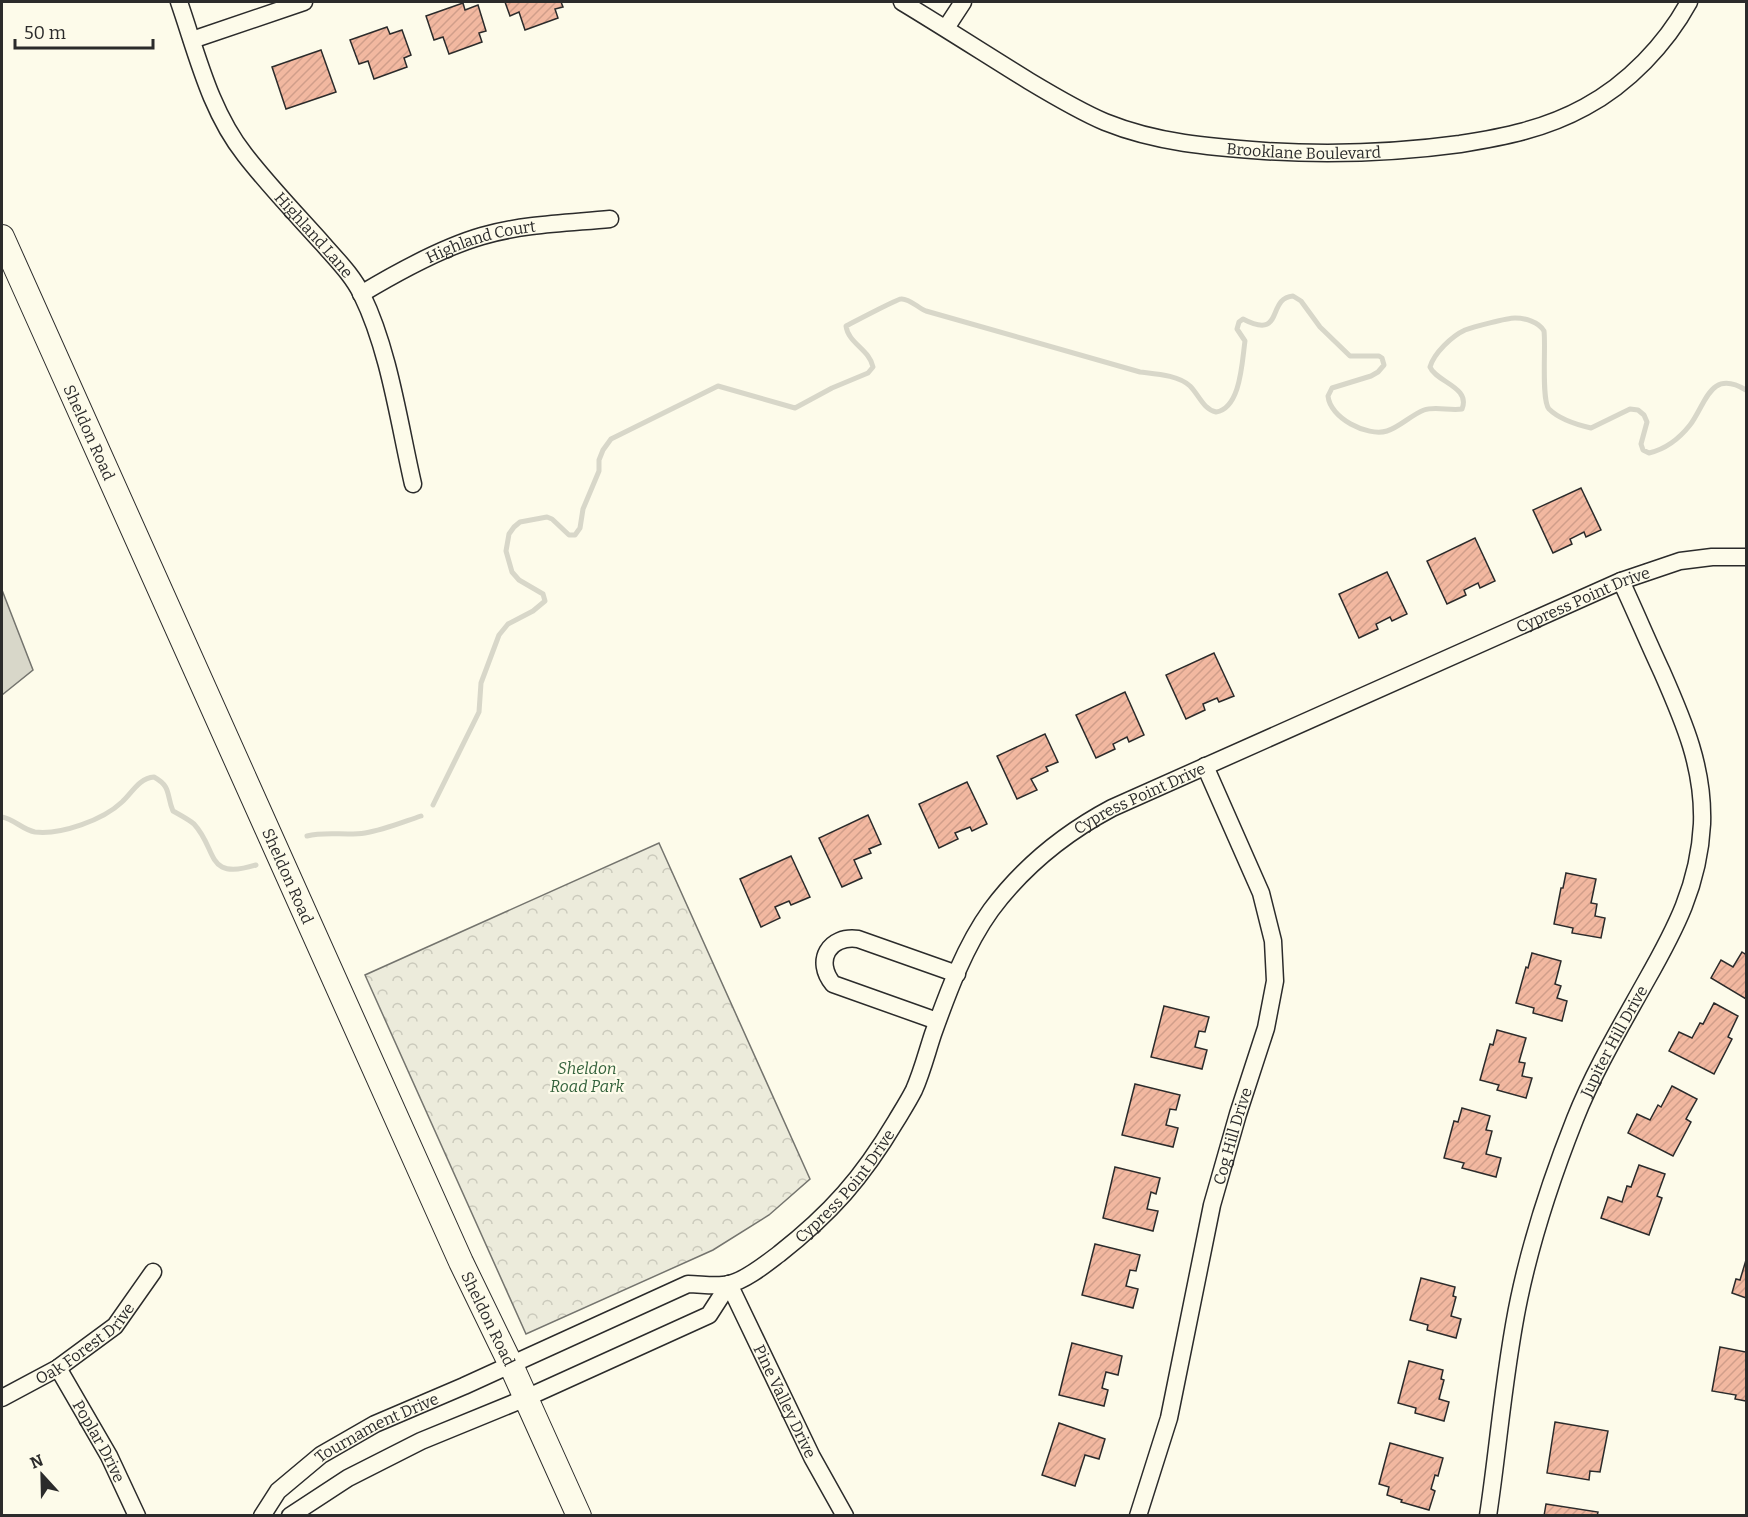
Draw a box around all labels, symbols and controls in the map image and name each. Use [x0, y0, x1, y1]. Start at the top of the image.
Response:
scale bar [15, 12, 153, 50]
text: 50 m [24, 22, 66, 44]
street label: Brooklane Boulevard [1226, 139, 1382, 163]
street label: Highland Lane [270, 188, 357, 282]
street label: Highland Court [423, 217, 537, 267]
street label: Sheldon Road [59, 382, 119, 484]
street label: Cypress Point Drive [1513, 563, 1652, 637]
street label: Cypress Point Drive [1070, 759, 1208, 838]
street label: Sheldon Road [258, 825, 317, 927]
street label: Jupiter Hill Drive [1576, 982, 1652, 1101]
park label: Sheldon Road Park [550, 1059, 624, 1096]
street label: Cog Hill Drive [1209, 1085, 1256, 1187]
street label: Cypress Point Drive [791, 1126, 899, 1247]
street label: Sheldon Road [457, 1269, 519, 1370]
street label: Oak Forest Drive [32, 1299, 138, 1388]
street label: Pine Valley Drive [749, 1342, 820, 1461]
street label: Tournament Drive [311, 1389, 441, 1466]
street label: Poplar Drive [69, 1397, 129, 1485]
north arrow [12, 1445, 72, 1505]
text: N [27, 1450, 46, 1473]

